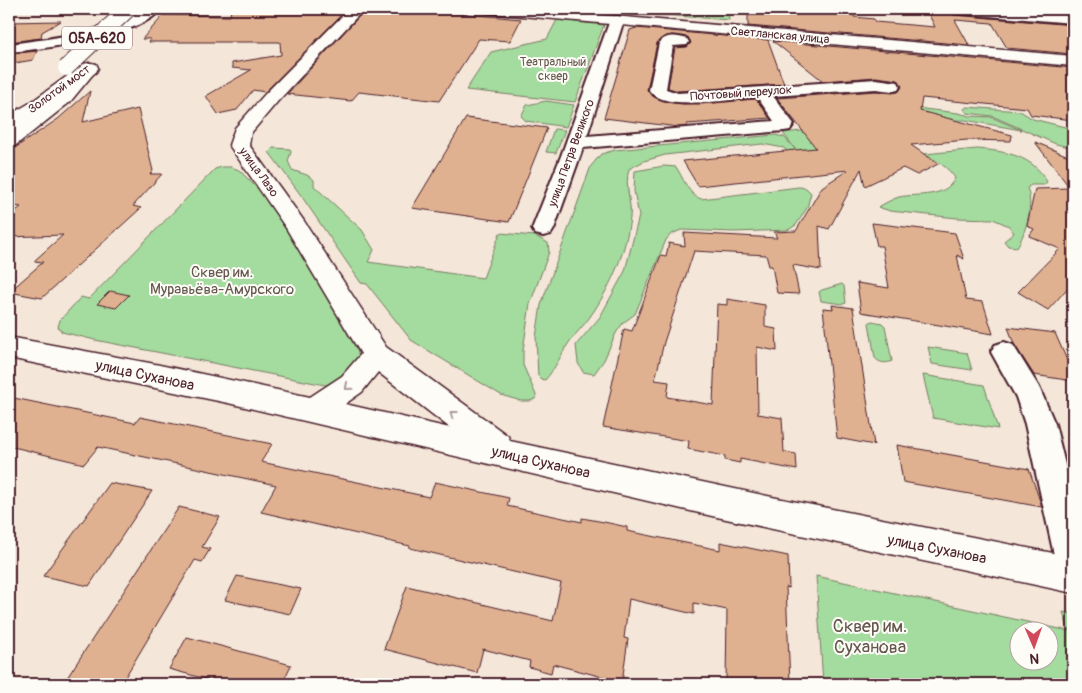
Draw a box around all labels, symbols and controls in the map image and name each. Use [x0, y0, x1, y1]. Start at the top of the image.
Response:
street label: Светланская улица [730, 24, 830, 47]
road number: 05А-620 [62, 26, 132, 49]
park label: Театральный сквер [520, 55, 587, 84]
street label: Золотой мост [25, 62, 93, 117]
street label: Почтовый переулок [690, 82, 792, 105]
street label: улица Петра Великого [545, 97, 598, 210]
street label: улица Лазо [235, 144, 282, 200]
park label: Сквер им. Муравьёва-Амурского [150, 263, 294, 299]
street label: улица Суханова [93, 356, 196, 395]
one-way arrow [345, 381, 354, 390]
one-way arrow [450, 412, 459, 420]
street label: улица Суханова [489, 442, 592, 483]
street label: улица Суханова [885, 530, 988, 568]
park label: Сквер им. Суханова [833, 615, 907, 659]
north arrow [1010, 620, 1060, 670]
text: N [1029, 650, 1039, 667]

